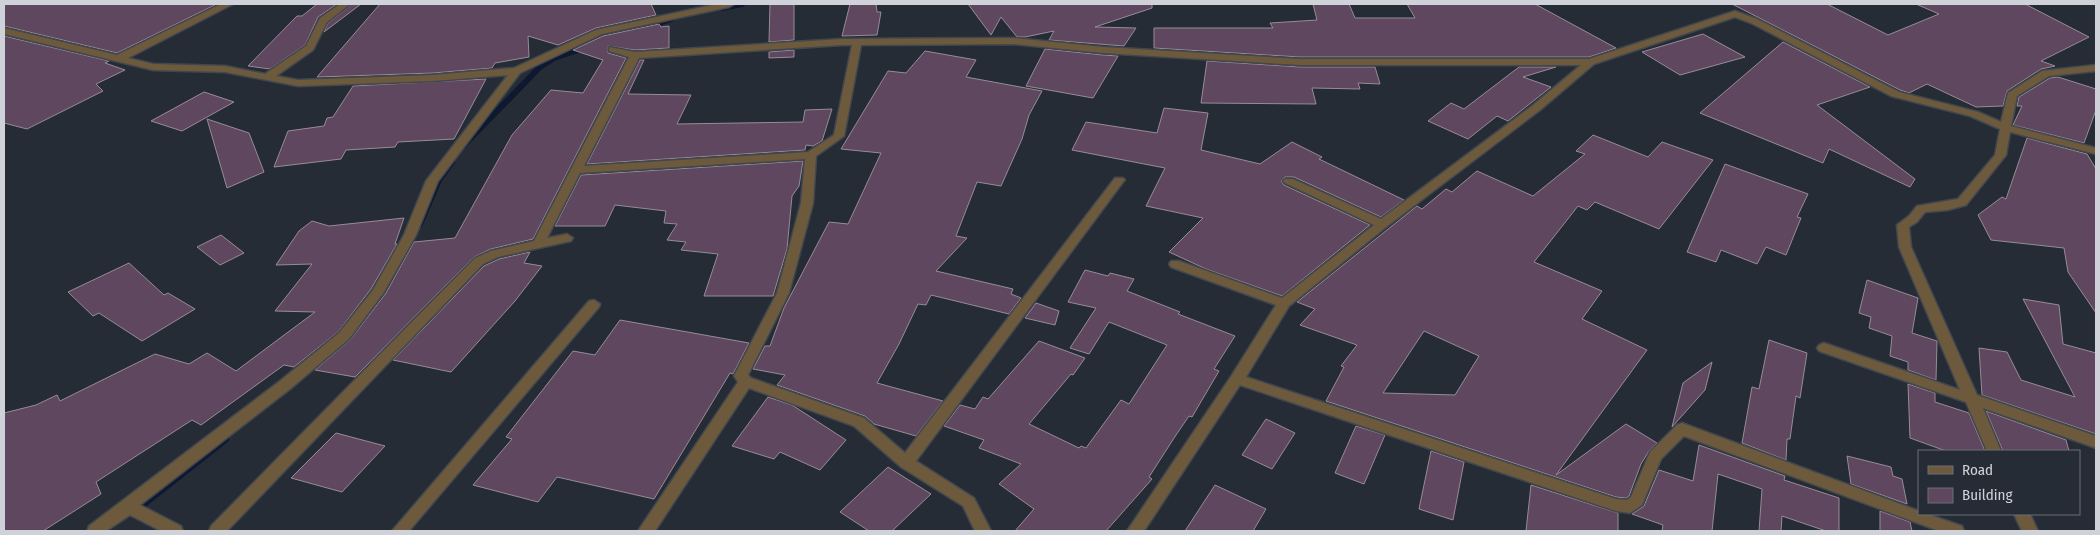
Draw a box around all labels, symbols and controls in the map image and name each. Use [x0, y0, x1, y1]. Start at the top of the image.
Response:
legend [1918, 450, 2080, 515]
text: Road [1962, 461, 1993, 479]
text: Building [1962, 486, 2013, 504]

